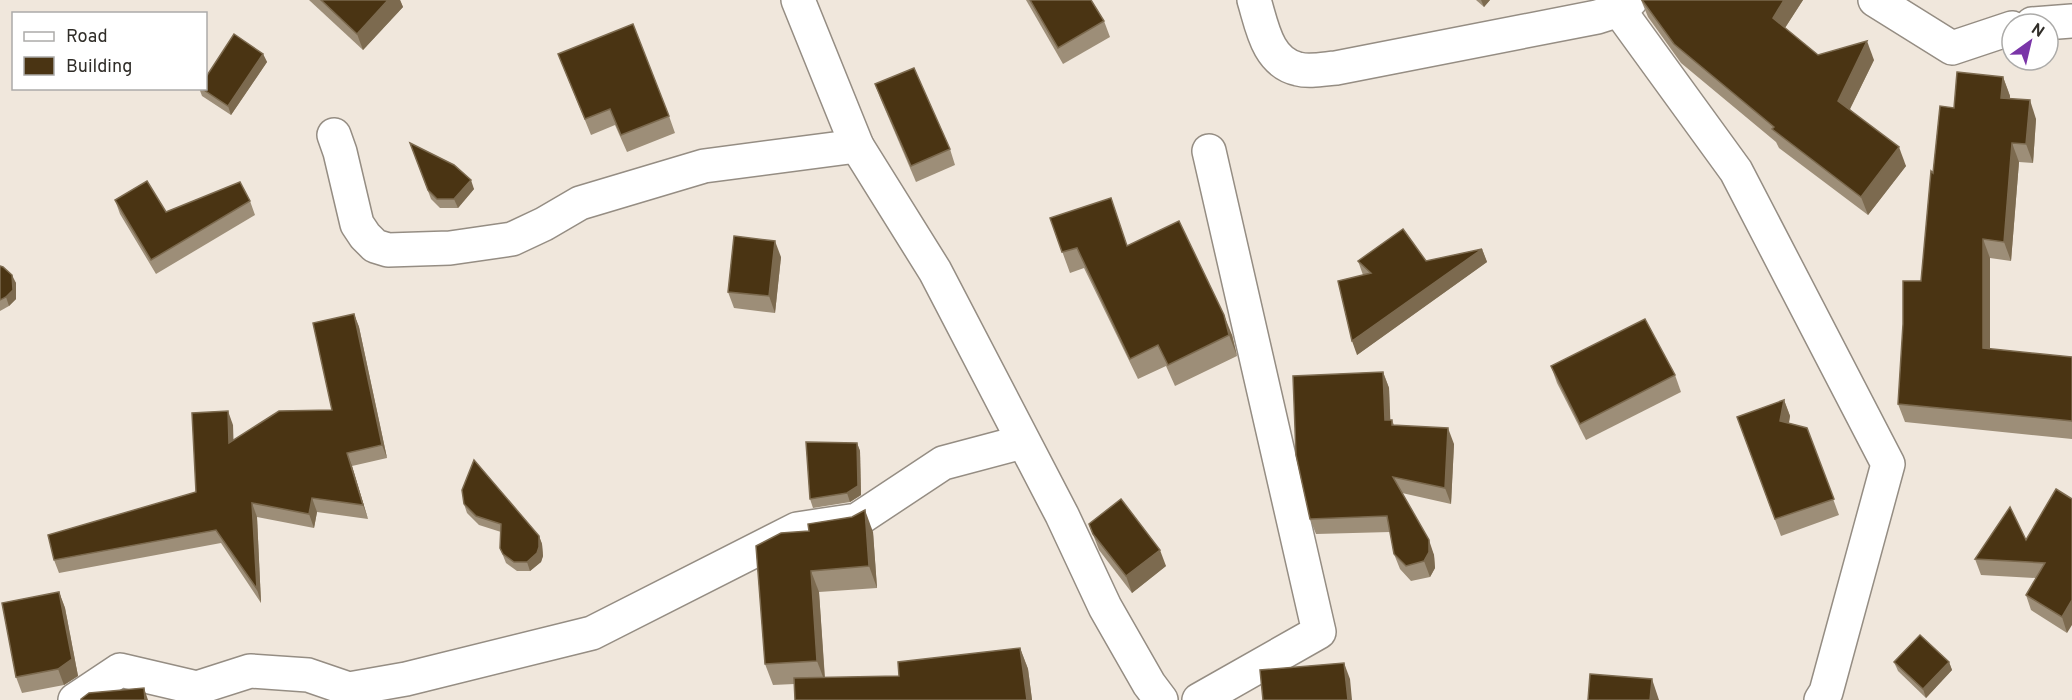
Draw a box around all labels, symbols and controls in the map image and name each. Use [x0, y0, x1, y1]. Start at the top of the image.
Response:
legend [12, 12, 207, 90]
north arrow [2000, 12, 2060, 72]
text: N [2027, 20, 2048, 43]
text: Road [66, 26, 108, 49]
text: Building [66, 56, 132, 79]

